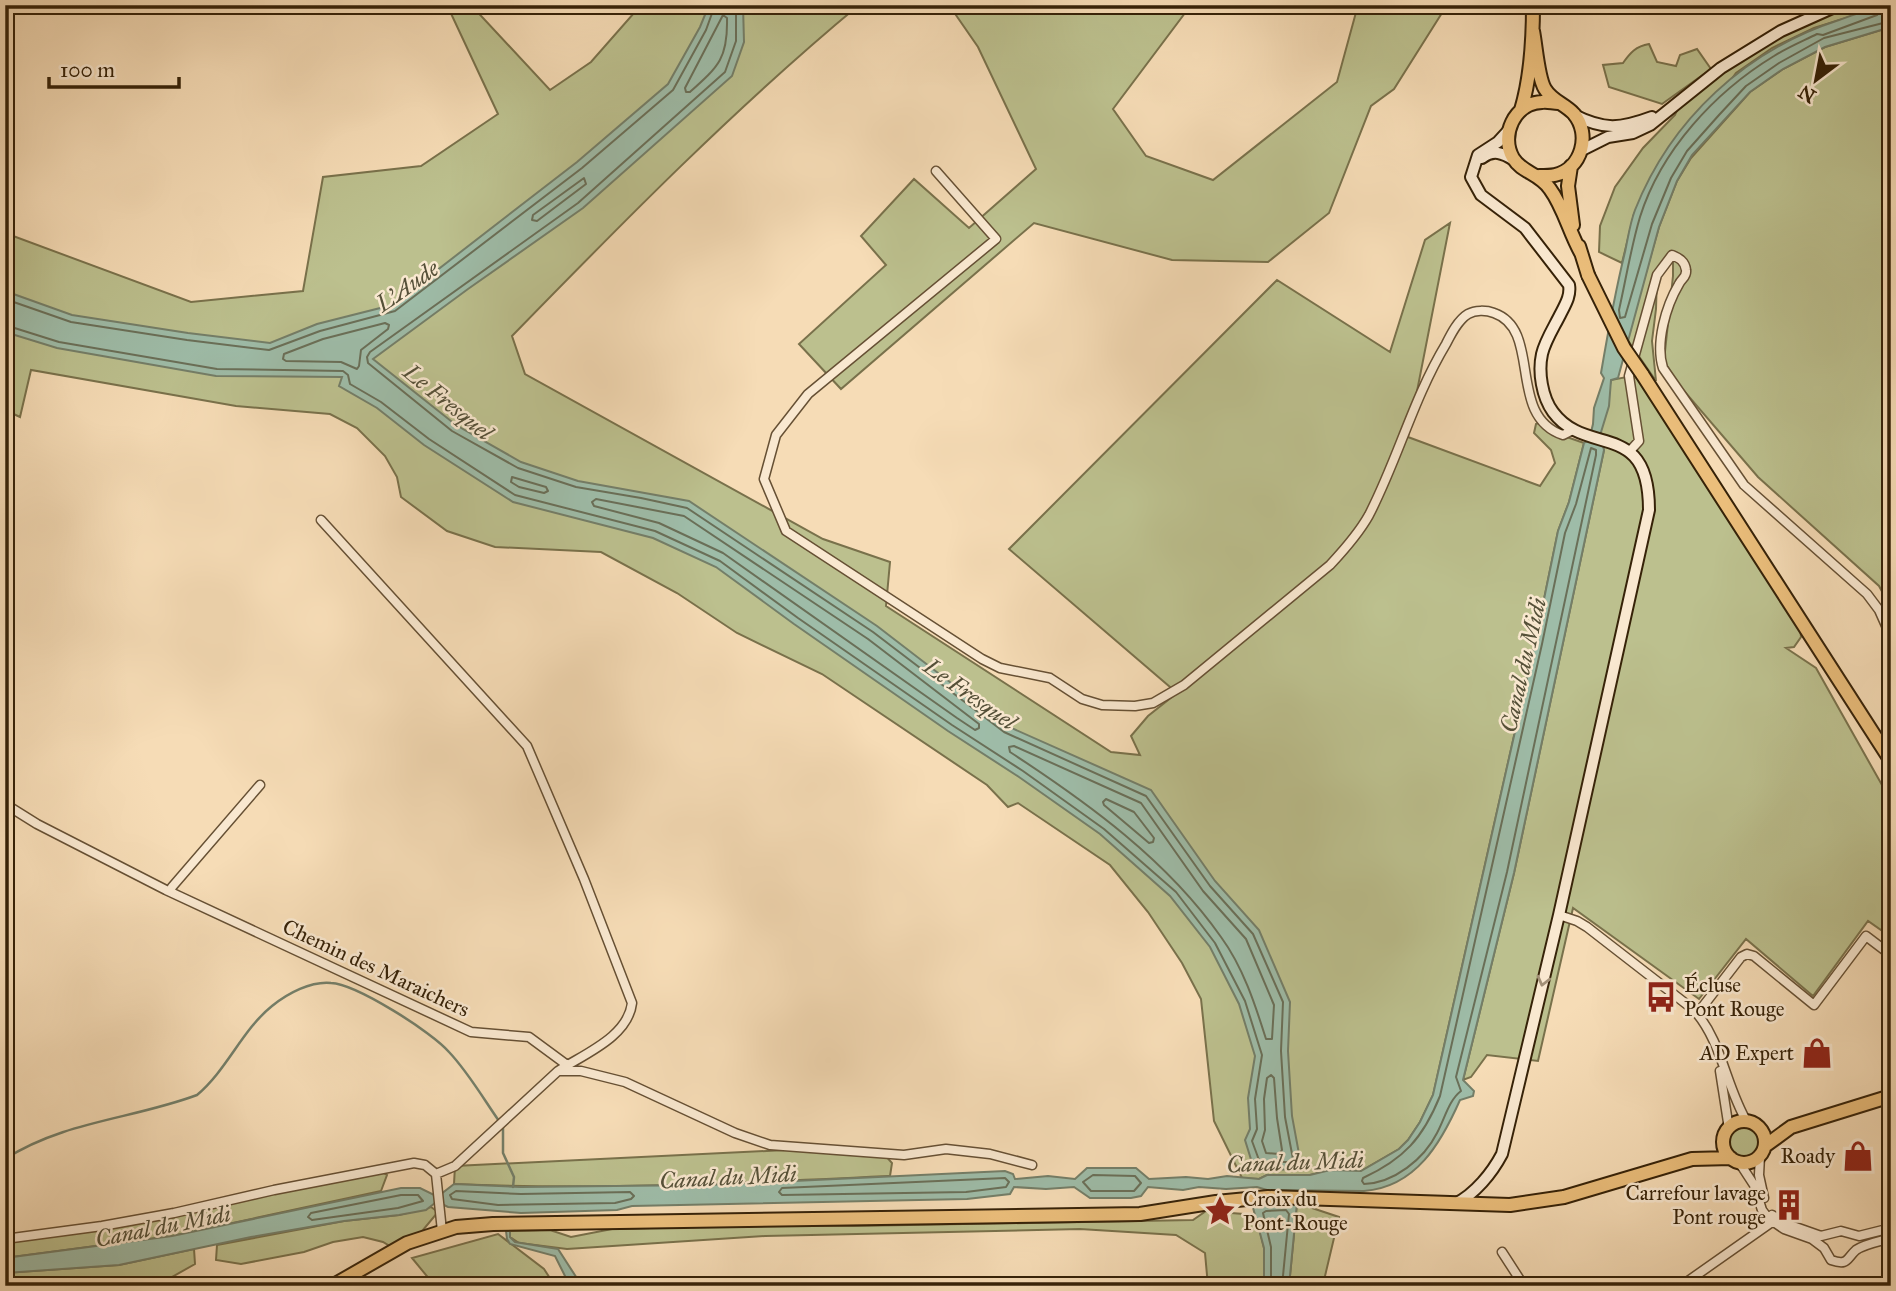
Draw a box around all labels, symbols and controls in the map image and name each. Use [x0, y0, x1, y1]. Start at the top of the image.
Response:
scale bar [49, 46, 178, 90]
north arrow [1780, 46, 1850, 116]
text: 100 m [60, 57, 115, 83]
text: N [1794, 80, 1820, 108]
water label: L'Aude [369, 254, 444, 318]
water label: Le Fresquel [397, 357, 500, 447]
water label: Canal du Midi [1494, 595, 1552, 735]
water label: Le Fresquel [918, 651, 1023, 737]
street label: Chemin des Maraichers [278, 913, 474, 1023]
place label: Écluse Pont Rouge [1684, 971, 1785, 1022]
one-way arrow [1537, 975, 1551, 987]
bus stop icon: Écluse Pont Rouge [1644, 980, 1678, 1014]
shop icon: AD Expert [1800, 1036, 1834, 1070]
place label: AD Expert [1699, 1040, 1795, 1066]
shop icon: Roady [1841, 1139, 1875, 1173]
place label: Roady [1781, 1143, 1836, 1169]
water label: Canal du Midi [1226, 1146, 1364, 1178]
water label: Canal du Midi [659, 1159, 798, 1195]
place label: Carrefour lavage Pont rouge [1625, 1180, 1766, 1230]
place label: Croix du Pont-Rouge [1243, 1186, 1348, 1236]
building icon: Carrefour lavage Pont rouge [1772, 1188, 1806, 1222]
place icon: Croix du Pont-Rouge [1203, 1194, 1237, 1228]
water label: Canal du Midi [93, 1199, 233, 1253]

